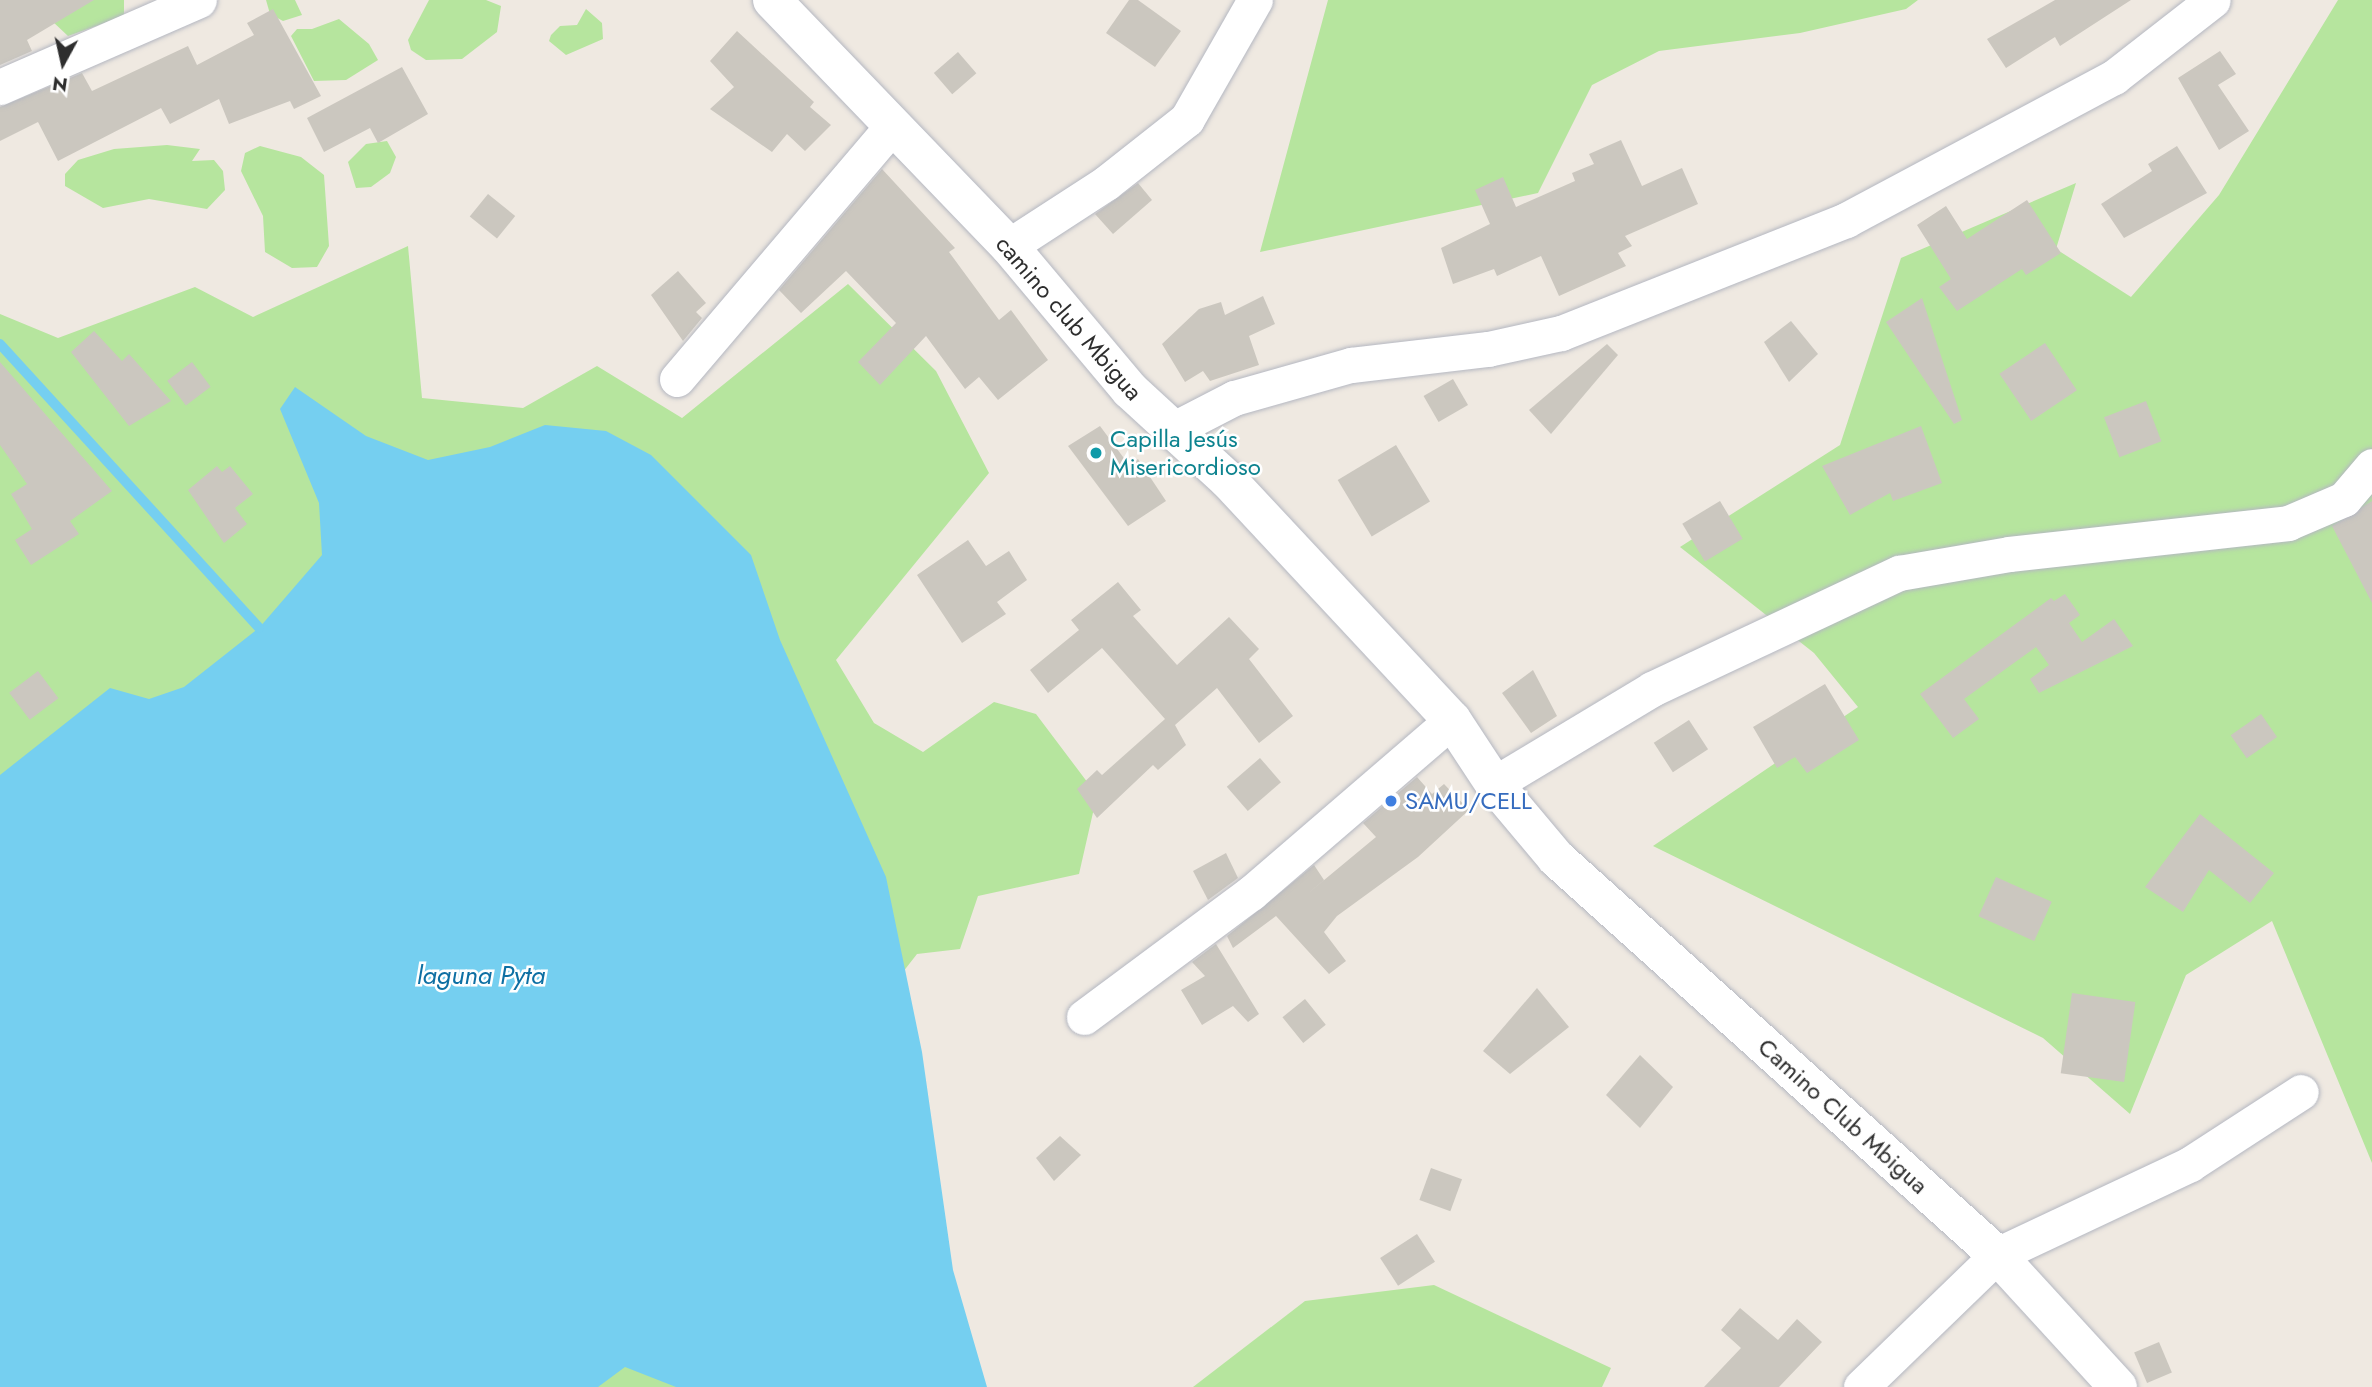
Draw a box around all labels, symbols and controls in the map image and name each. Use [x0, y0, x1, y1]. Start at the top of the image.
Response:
north arrow [28, 28, 98, 98]
text: N [51, 70, 69, 99]
street label: camino club Mbigua [990, 230, 1148, 406]
place label: Capilla Jesús Misericordioso [1110, 425, 1261, 481]
marker: Capilla Jesús Misericordioso [1088, 445, 1104, 461]
place label: SAMU/CELL [1405, 787, 1532, 815]
marker: SAMU/CELL [1383, 793, 1399, 809]
water label: laguna Pyta [417, 960, 545, 992]
street label: Camino Club Mbigua [1752, 1032, 1934, 1200]

